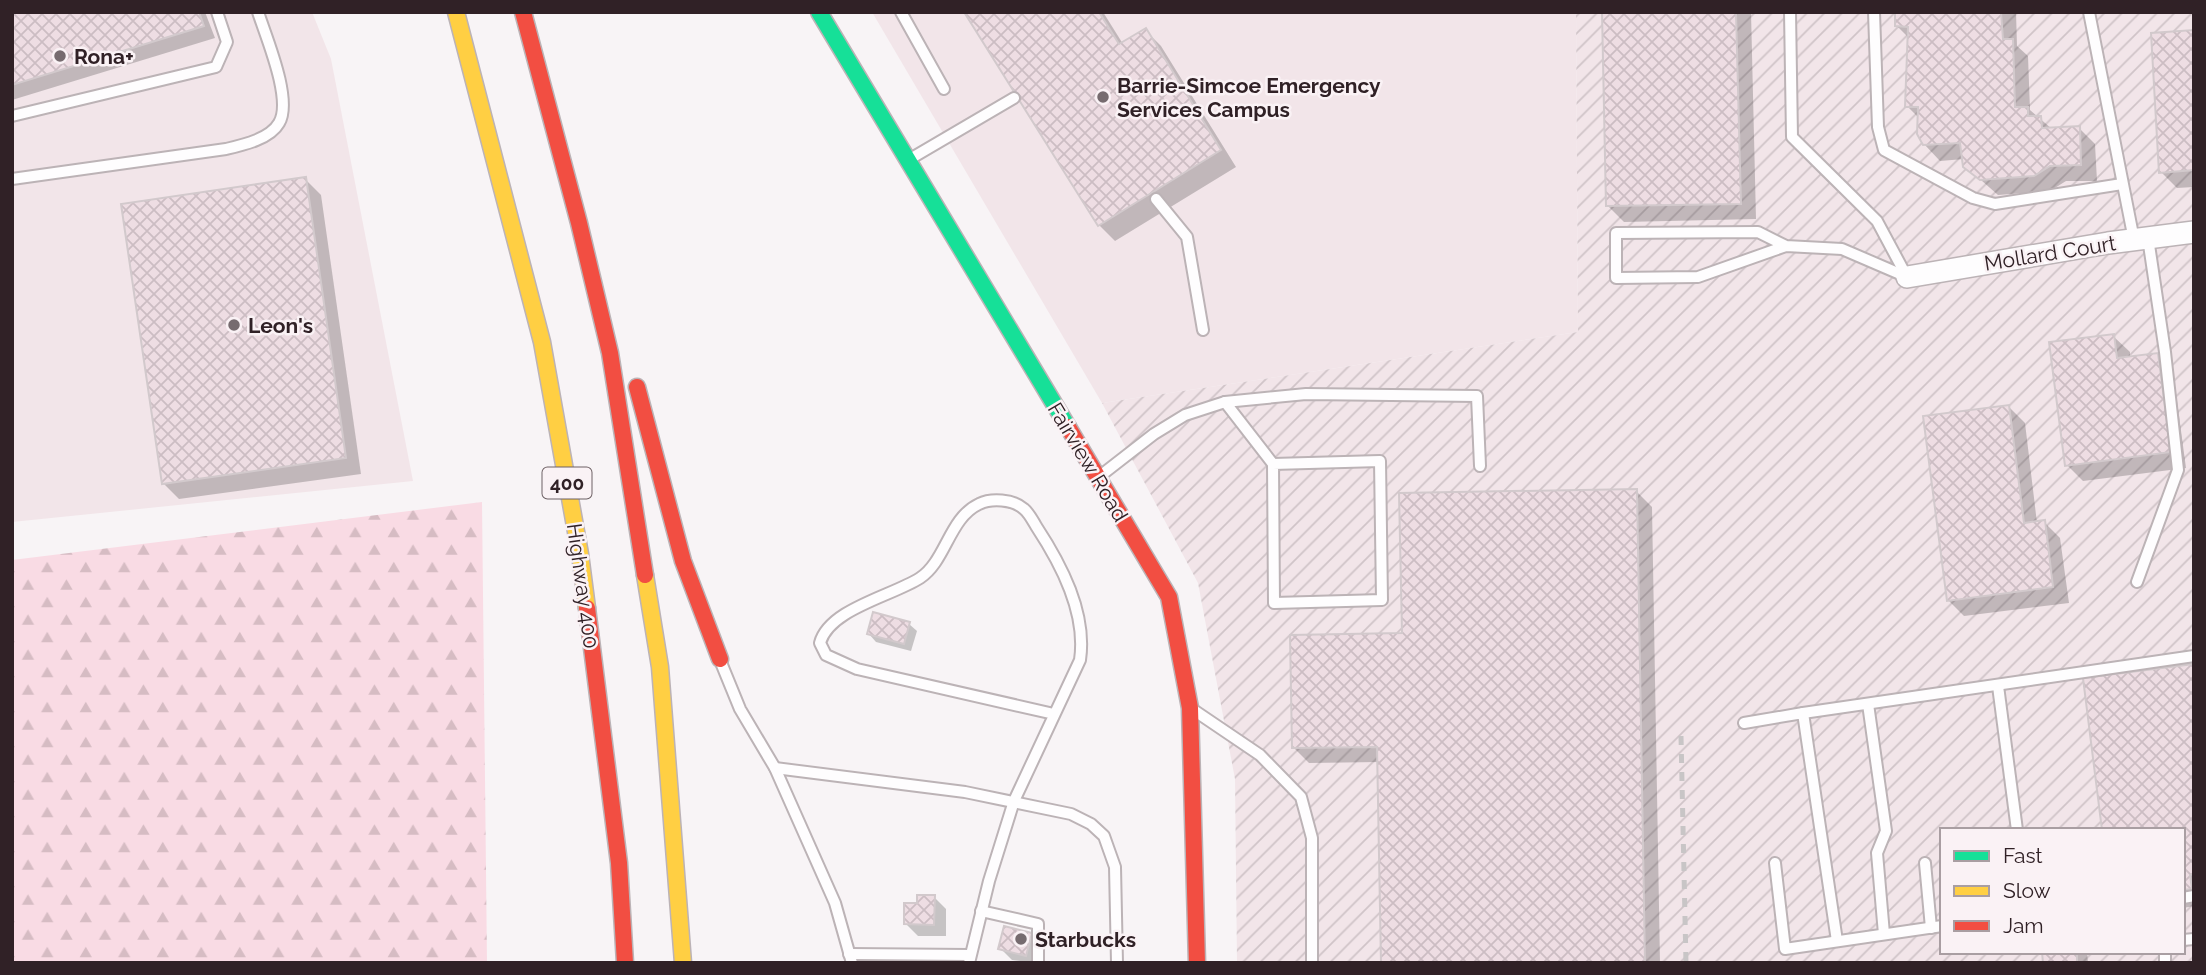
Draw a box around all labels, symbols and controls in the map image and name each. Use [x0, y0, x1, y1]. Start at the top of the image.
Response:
place label: Rona+ [74, 44, 134, 69]
marker: Rona+ [52, 48, 68, 64]
place label: Barrie-Simcoe Emergency Services Campus [1117, 73, 1381, 122]
marker: Barrie-Simcoe Emergency Services Campus [1095, 89, 1111, 105]
street label: Mollard Court [1982, 230, 2118, 276]
place label: Leon's [248, 313, 313, 338]
marker: Leon's [226, 317, 242, 333]
street label: Fairview Road [1043, 398, 1133, 526]
road number: 400 [542, 468, 592, 498]
street label: Highway 400 [562, 522, 604, 650]
legend [1940, 828, 2185, 954]
text: Fast [2003, 843, 2043, 868]
text: Slow [2003, 878, 2051, 903]
text: Jam [2003, 913, 2044, 938]
place label: Starbucks [1035, 927, 1136, 952]
marker: Starbucks [1013, 931, 1029, 947]

